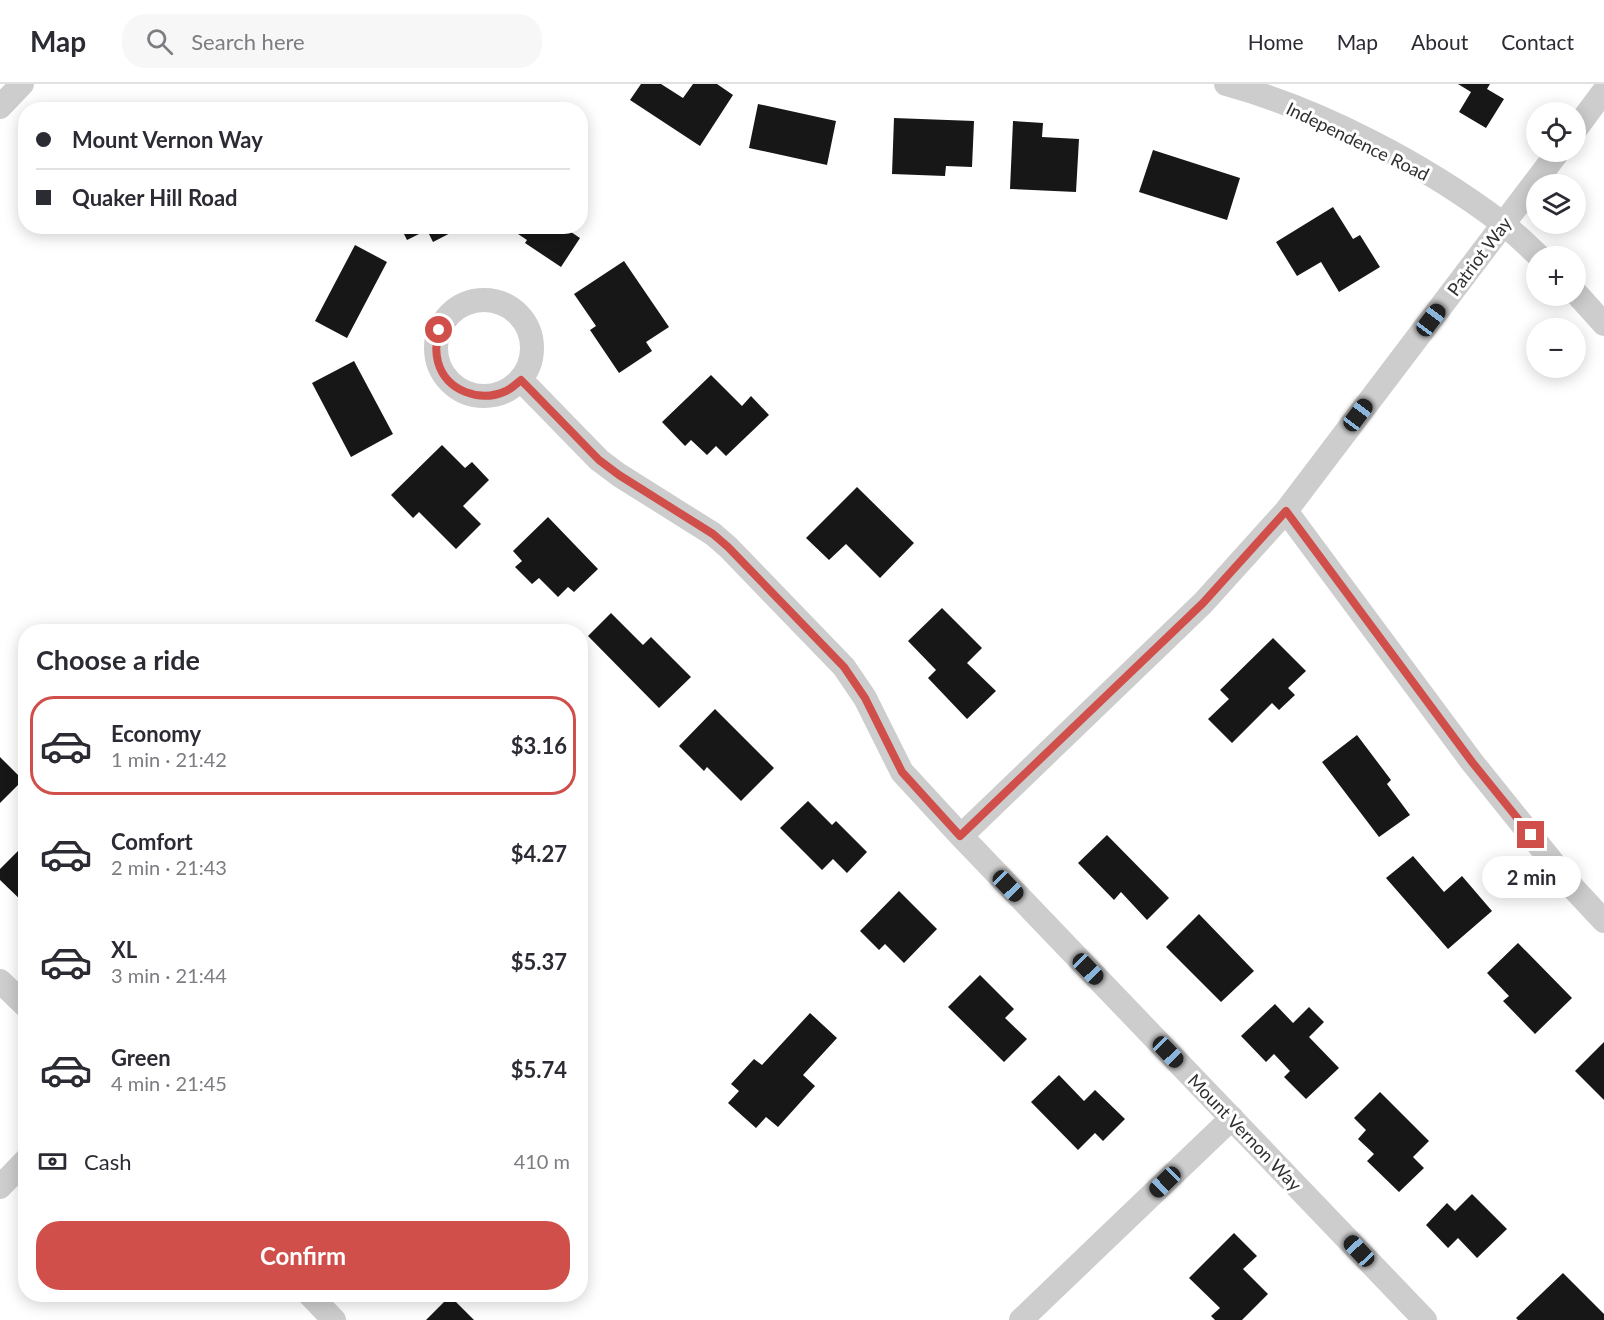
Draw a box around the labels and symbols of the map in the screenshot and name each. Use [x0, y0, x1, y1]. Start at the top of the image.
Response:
street label: Independence Road [1283, 97, 1433, 185]
street label: Patriot Way [1442, 212, 1516, 300]
car [1413, 300, 1449, 340]
route start [425, 316, 452, 343]
car [1340, 395, 1376, 435]
route end [1517, 821, 1544, 848]
callout: 2 min [1482, 856, 1580, 898]
car [989, 867, 1027, 905]
car [1069, 950, 1107, 988]
car [1149, 1033, 1187, 1071]
street label: Mount Vernon Way [1184, 1069, 1307, 1196]
car [1146, 1163, 1184, 1201]
car [1340, 1232, 1378, 1270]

